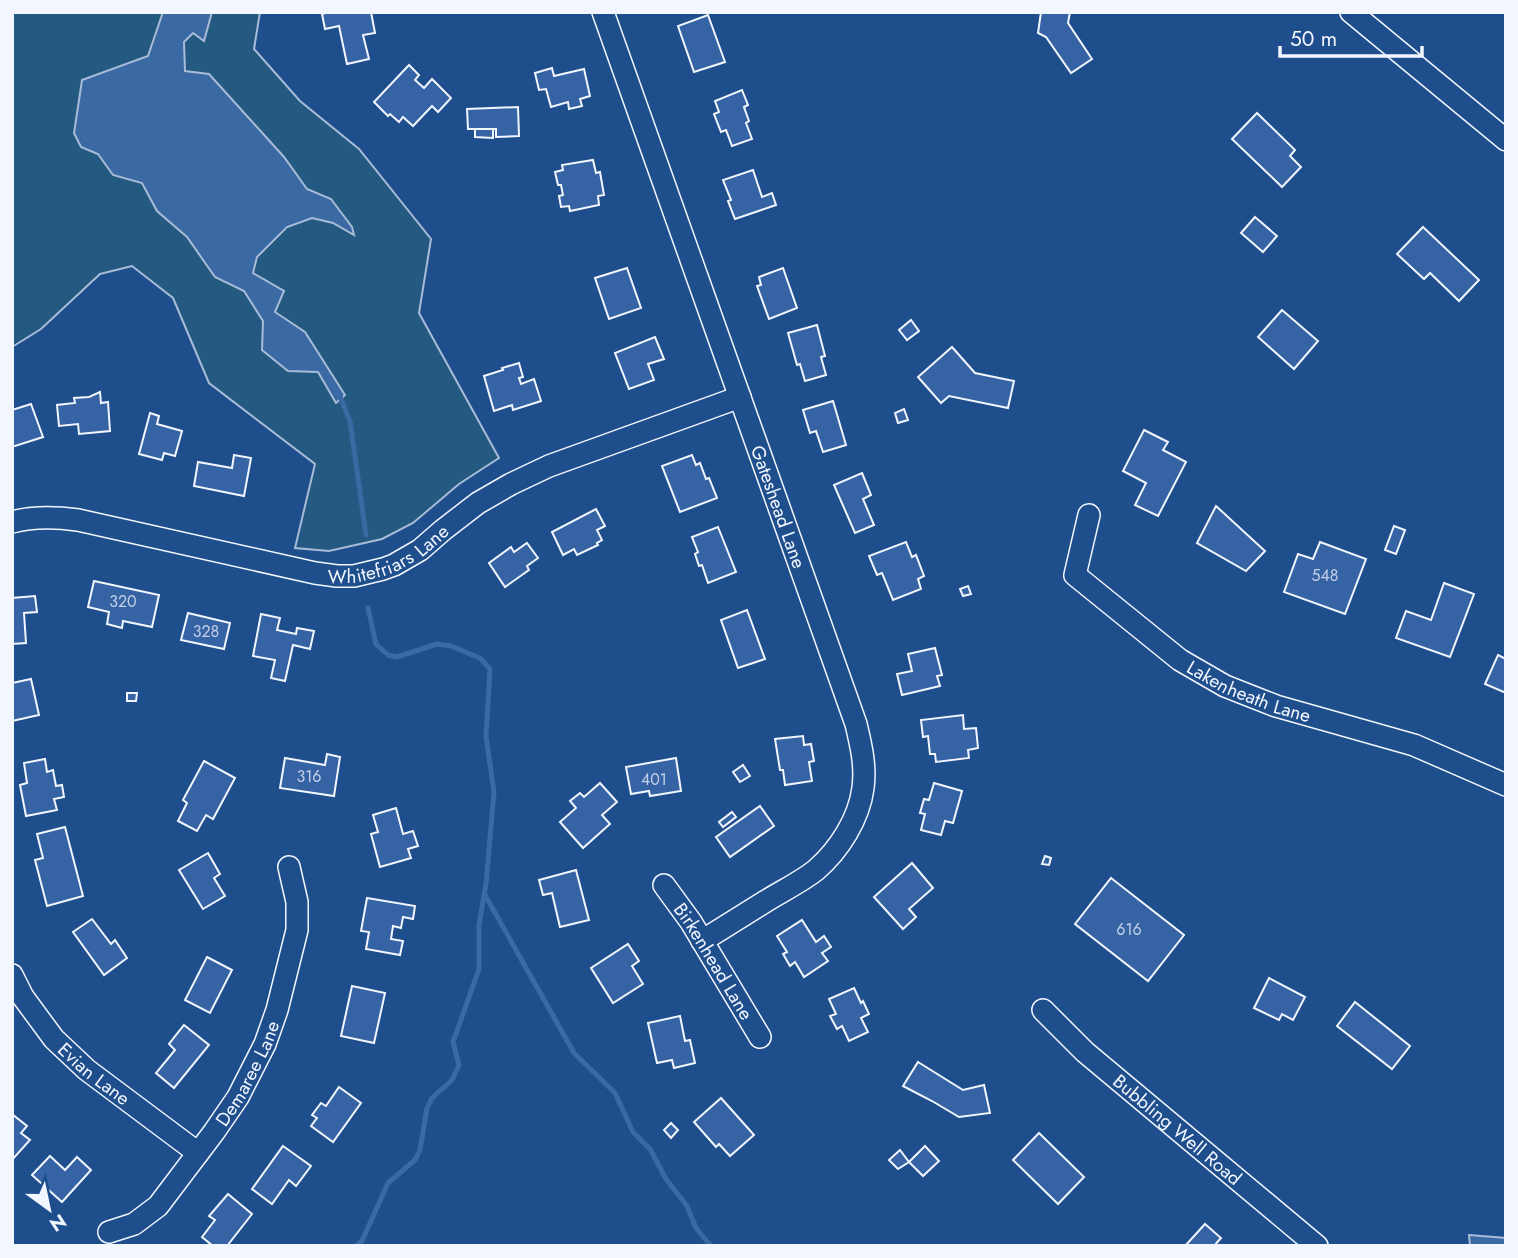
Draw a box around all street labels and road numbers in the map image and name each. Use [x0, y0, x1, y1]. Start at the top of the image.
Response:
street label: Gateshead Lane [744, 442, 813, 572]
street label: Whitefriars Lane [328, 518, 455, 590]
street label: Lakenheath Lane [1182, 654, 1314, 729]
street label: Birkenhead Lane [667, 897, 760, 1025]
street label: Demaree Lane [209, 1017, 286, 1132]
street label: Evian Lane [52, 1036, 136, 1112]
street label: Bubbling Well Road [1107, 1068, 1247, 1192]

